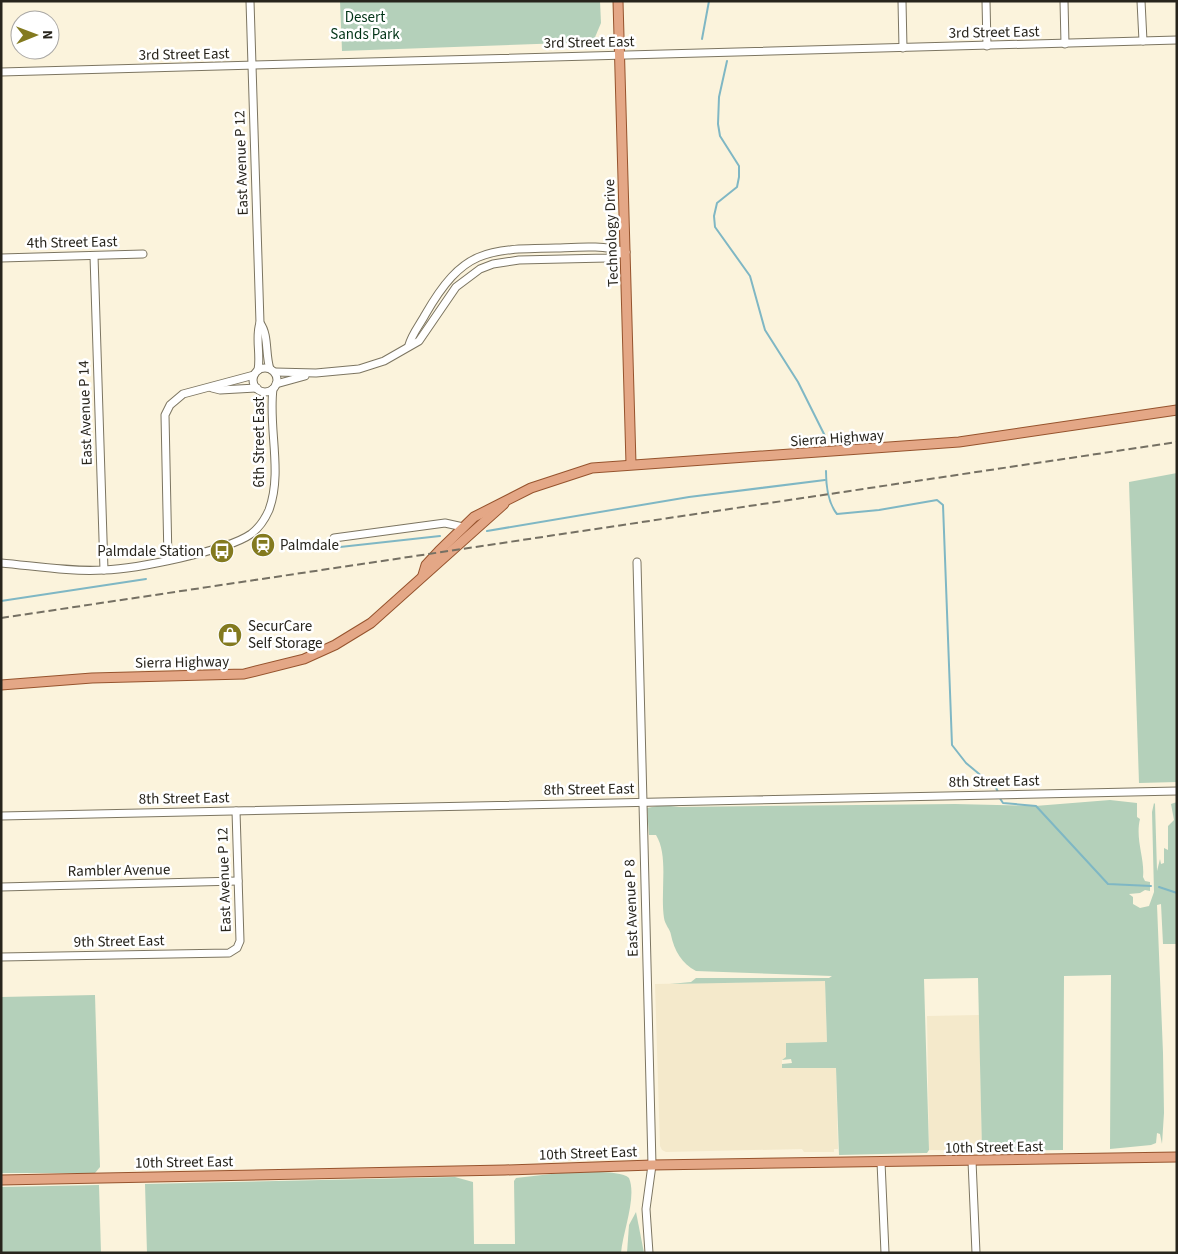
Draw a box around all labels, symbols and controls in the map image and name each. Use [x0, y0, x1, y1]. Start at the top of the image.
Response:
park label: Desert Sands Park [330, 7, 400, 45]
north arrow [10, 10, 60, 60]
street label: 3rd Street East [948, 21, 1040, 44]
text: N [37, 30, 57, 40]
street label: 3rd Street East [543, 31, 635, 54]
street label: 3rd Street East [138, 43, 230, 66]
street label: East Avenue P 12 [229, 110, 254, 216]
street label: Technology Drive [599, 179, 624, 287]
street label: 4th Street East [26, 231, 118, 254]
street label: East Avenue P 14 [73, 360, 98, 466]
street label: 6th Street East [249, 397, 270, 487]
street label: Sierra Highway [789, 425, 885, 452]
station icon: Palmdale [250, 532, 276, 558]
place label: Palmdale [280, 535, 339, 556]
bus stop icon: Palmdale Station [209, 538, 235, 564]
place label: Palmdale Station [97, 541, 204, 562]
place label: SecurCare Self Storage [248, 616, 323, 654]
shop icon: SecurCare Self Storage [217, 622, 243, 648]
street label: Sierra Highway [135, 651, 229, 674]
street label: 8th Street East [948, 770, 1040, 793]
street label: 8th Street East [543, 778, 635, 801]
street label: 8th Street East [138, 787, 230, 810]
street label: East Avenue P 12 [212, 827, 237, 933]
street label: Rambler Avenue [68, 859, 170, 882]
street label: East Avenue P 8 [619, 859, 644, 957]
street label: 9th Street East [73, 930, 165, 953]
street label: 10th Street East [945, 1136, 1043, 1159]
street label: 10th Street East [539, 1141, 637, 1166]
street label: 10th Street East [135, 1151, 233, 1174]

